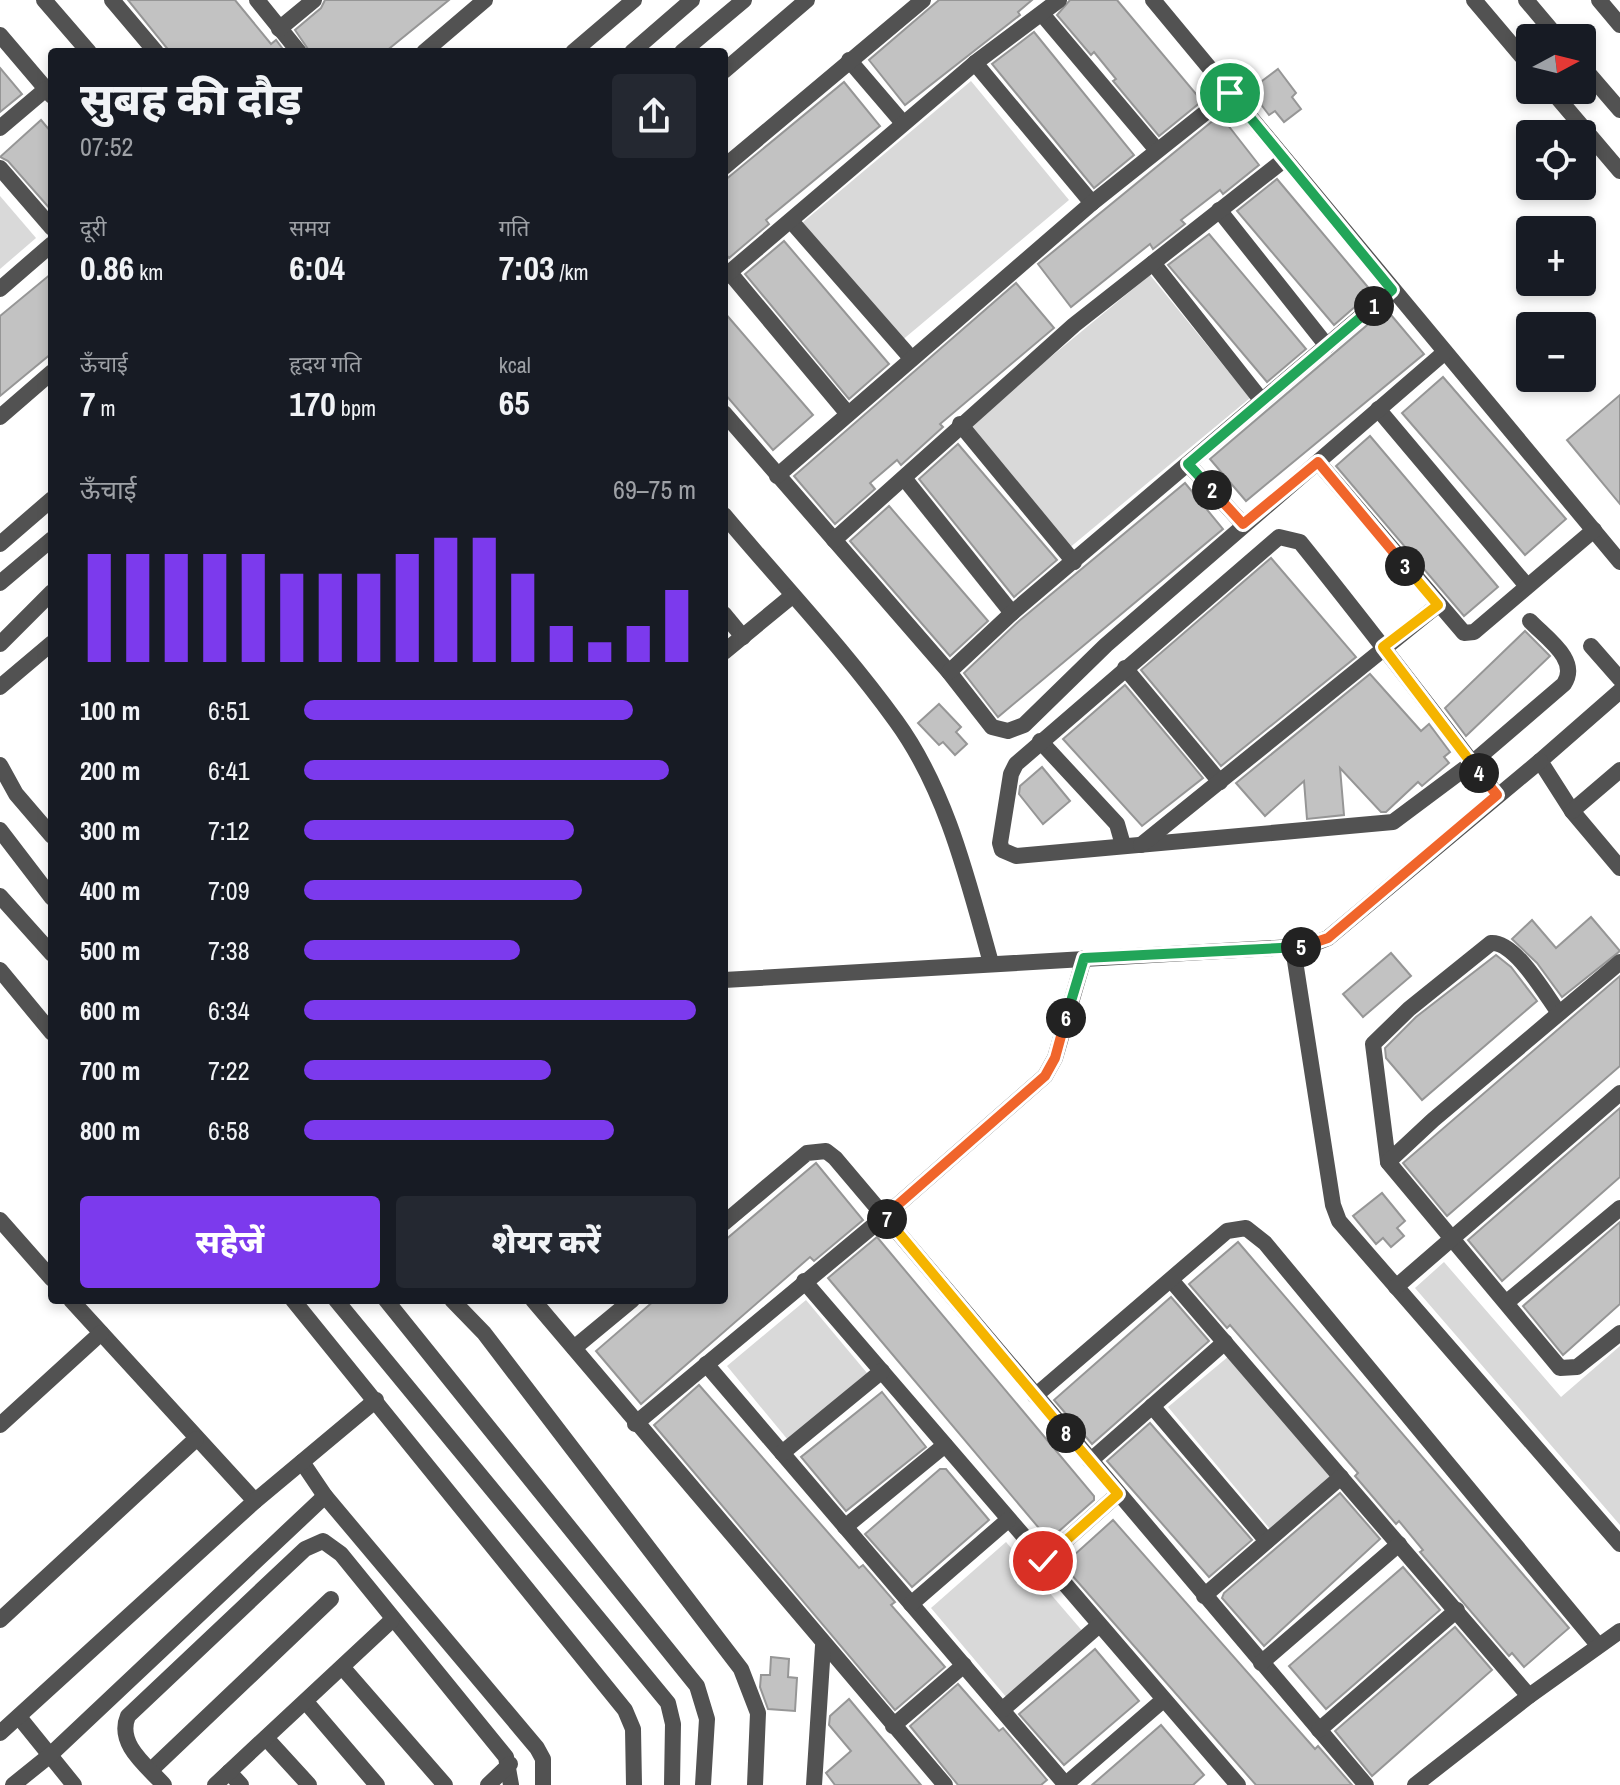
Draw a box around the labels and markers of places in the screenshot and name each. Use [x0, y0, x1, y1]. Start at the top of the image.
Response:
pin [1196, 59, 1264, 127]
pin: 1 [1354, 286, 1394, 326]
pin: 2 [1192, 470, 1232, 510]
pin: 3 [1385, 546, 1425, 586]
pin: 4 [1459, 753, 1499, 793]
pin: 5 [1281, 927, 1321, 967]
pin: 6 [1046, 998, 1086, 1038]
pin: 7 [867, 1199, 907, 1239]
pin: 8 [1046, 1413, 1086, 1453]
pin [1009, 1527, 1077, 1595]

